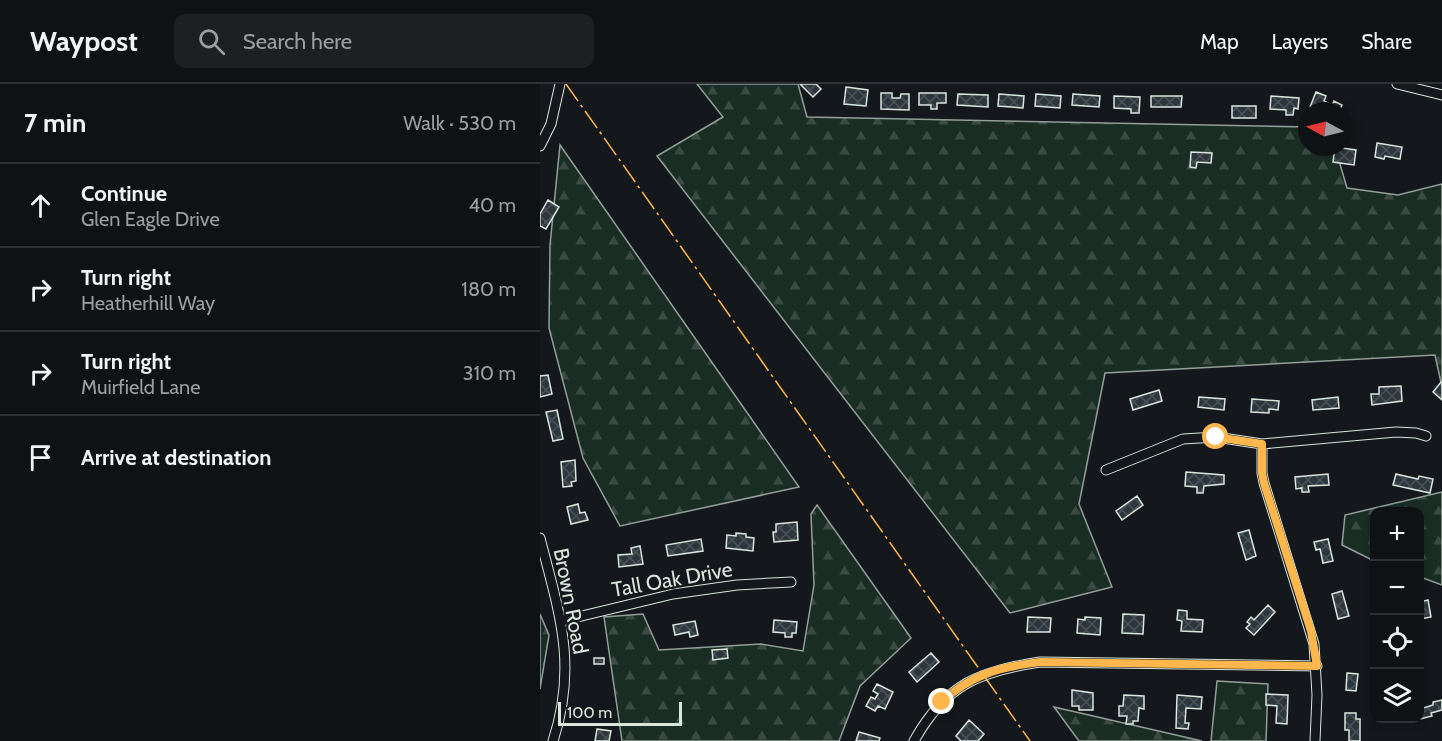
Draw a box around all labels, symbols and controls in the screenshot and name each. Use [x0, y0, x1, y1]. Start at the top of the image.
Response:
search box [174, 14, 594, 68]
text: Waypost [30, 24, 138, 58]
icon: search [195, 25, 228, 58]
text: Search here [243, 28, 352, 55]
text: Map [1200, 29, 1239, 54]
text: Layers [1272, 29, 1328, 54]
text: Share [1361, 29, 1412, 54]
north arrow [1298, 102, 1352, 156]
text: 7 min [24, 107, 86, 139]
text: Walk · 530 m [403, 111, 516, 135]
text: Continue [81, 180, 167, 207]
icon: ahead [24, 189, 57, 222]
text: 40 m [468, 193, 516, 217]
text: Glen Eagle Drive [81, 207, 220, 231]
text: Turn right [81, 264, 171, 291]
icon: right [24, 273, 57, 306]
text: 180 m [461, 277, 516, 301]
text: Heatherhill Way [81, 291, 215, 315]
text: Turn right [81, 348, 171, 375]
icon: right [24, 357, 57, 390]
text: 310 m [463, 361, 516, 385]
text: Muirfield Lane [81, 375, 200, 399]
route start [1202, 423, 1228, 449]
icon: arrive [24, 441, 57, 474]
text: Arrive at destination [81, 444, 271, 471]
map controls [1370, 507, 1424, 723]
button: + [1370, 507, 1424, 561]
street label: Brown Road [548, 546, 594, 656]
street label: Tall Oak Drive [610, 556, 734, 602]
button: − [1370, 561, 1424, 615]
button: locate [1370, 615, 1424, 669]
button: layers [1370, 669, 1424, 723]
route end [928, 688, 954, 714]
scale bar [558, 699, 682, 726]
text: 100 m [567, 703, 612, 722]

